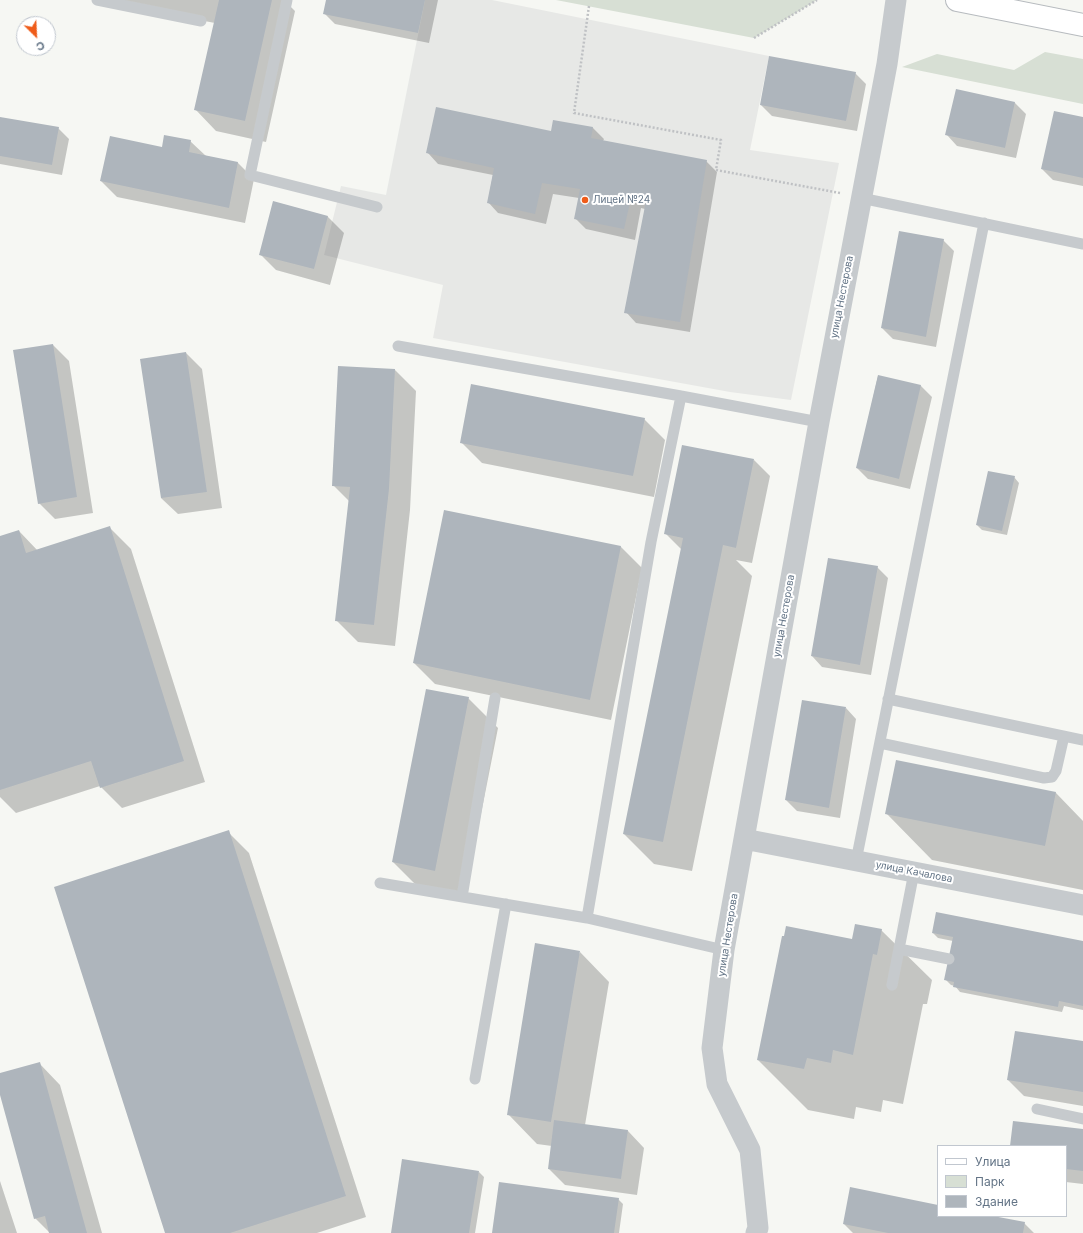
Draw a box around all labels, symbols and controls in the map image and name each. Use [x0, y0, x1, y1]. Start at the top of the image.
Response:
north arrow [16, 16, 56, 56]
text: С [34, 38, 47, 54]
place label: Лицей №24 [593, 194, 650, 206]
marker: Лицей №24 [580, 195, 590, 205]
street label: улица Нестерова [828, 255, 856, 339]
street label: улица Нестерова [771, 574, 797, 658]
street label: улица Качалова [875, 859, 953, 885]
street label: улица Нестерова [716, 893, 740, 977]
legend [937, 1145, 1067, 1217]
text: Улица [975, 1154, 1010, 1169]
text: Парк [975, 1174, 1005, 1189]
text: Здание [975, 1194, 1018, 1209]

